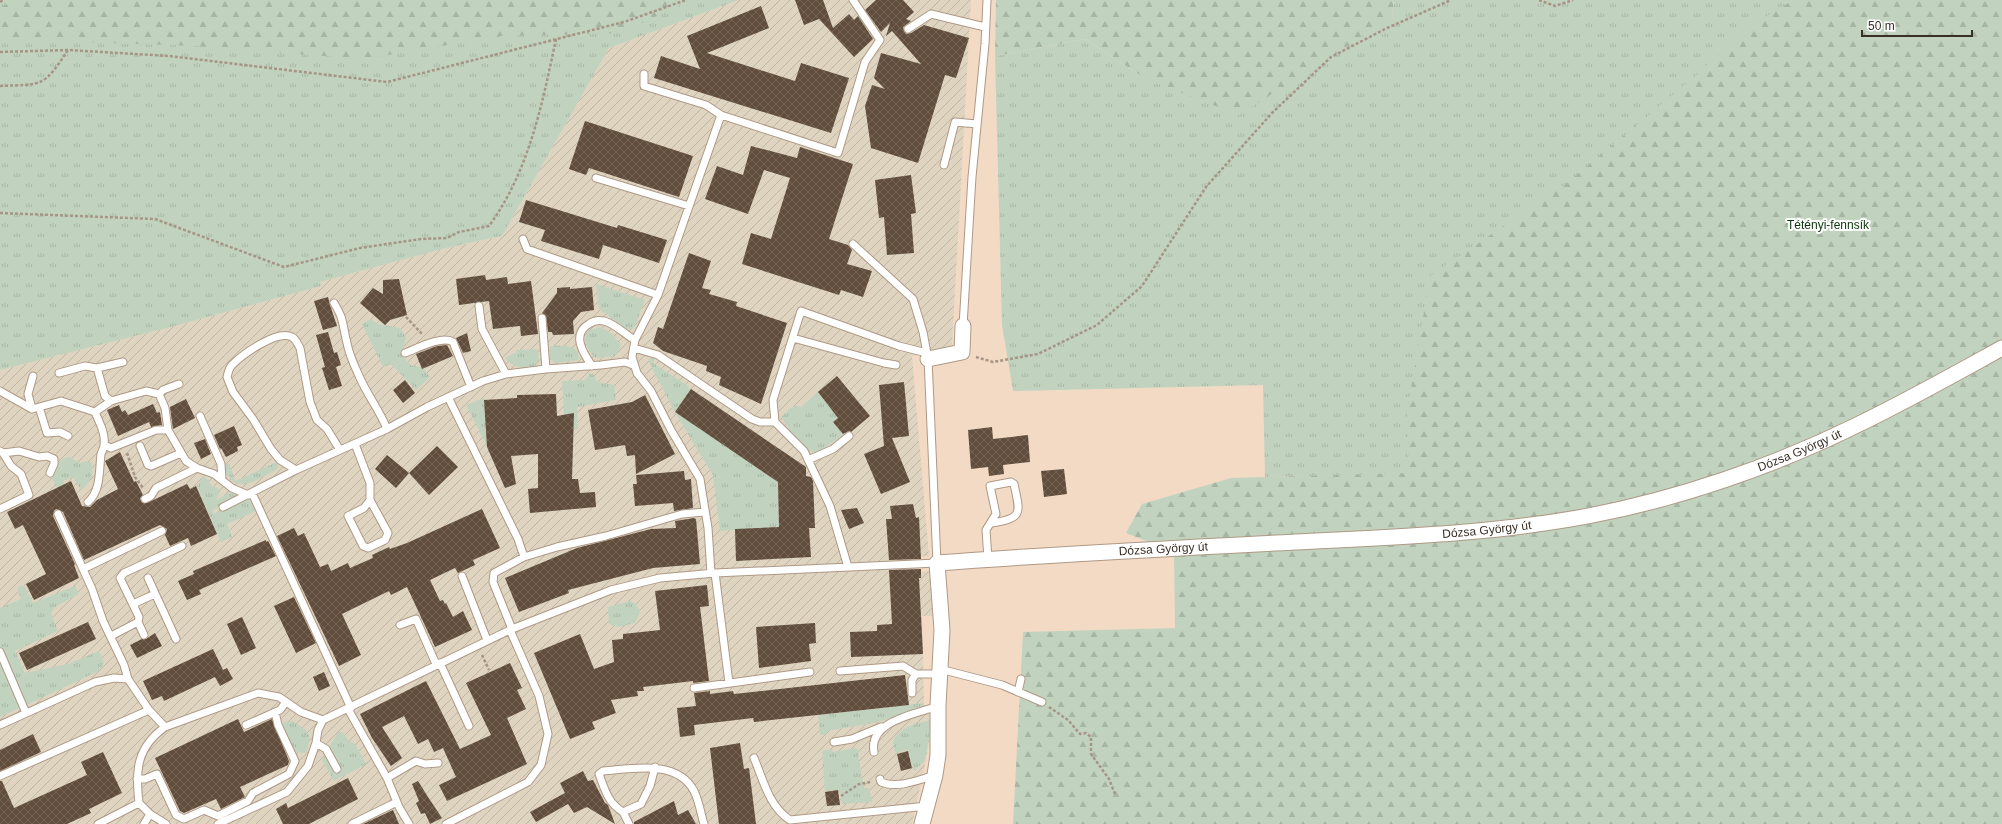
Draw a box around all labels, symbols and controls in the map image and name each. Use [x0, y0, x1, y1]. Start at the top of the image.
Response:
scale bar [1862, 12, 1972, 38]
text: 50 m [1868, 19, 1895, 33]
park label: Tétényi-fennsík [1787, 218, 1870, 232]
street label: Dózsa György út [1756, 426, 1844, 474]
street label: Dózsa György út [1442, 518, 1533, 541]
street label: Dózsa György út [1118, 539, 1209, 558]

